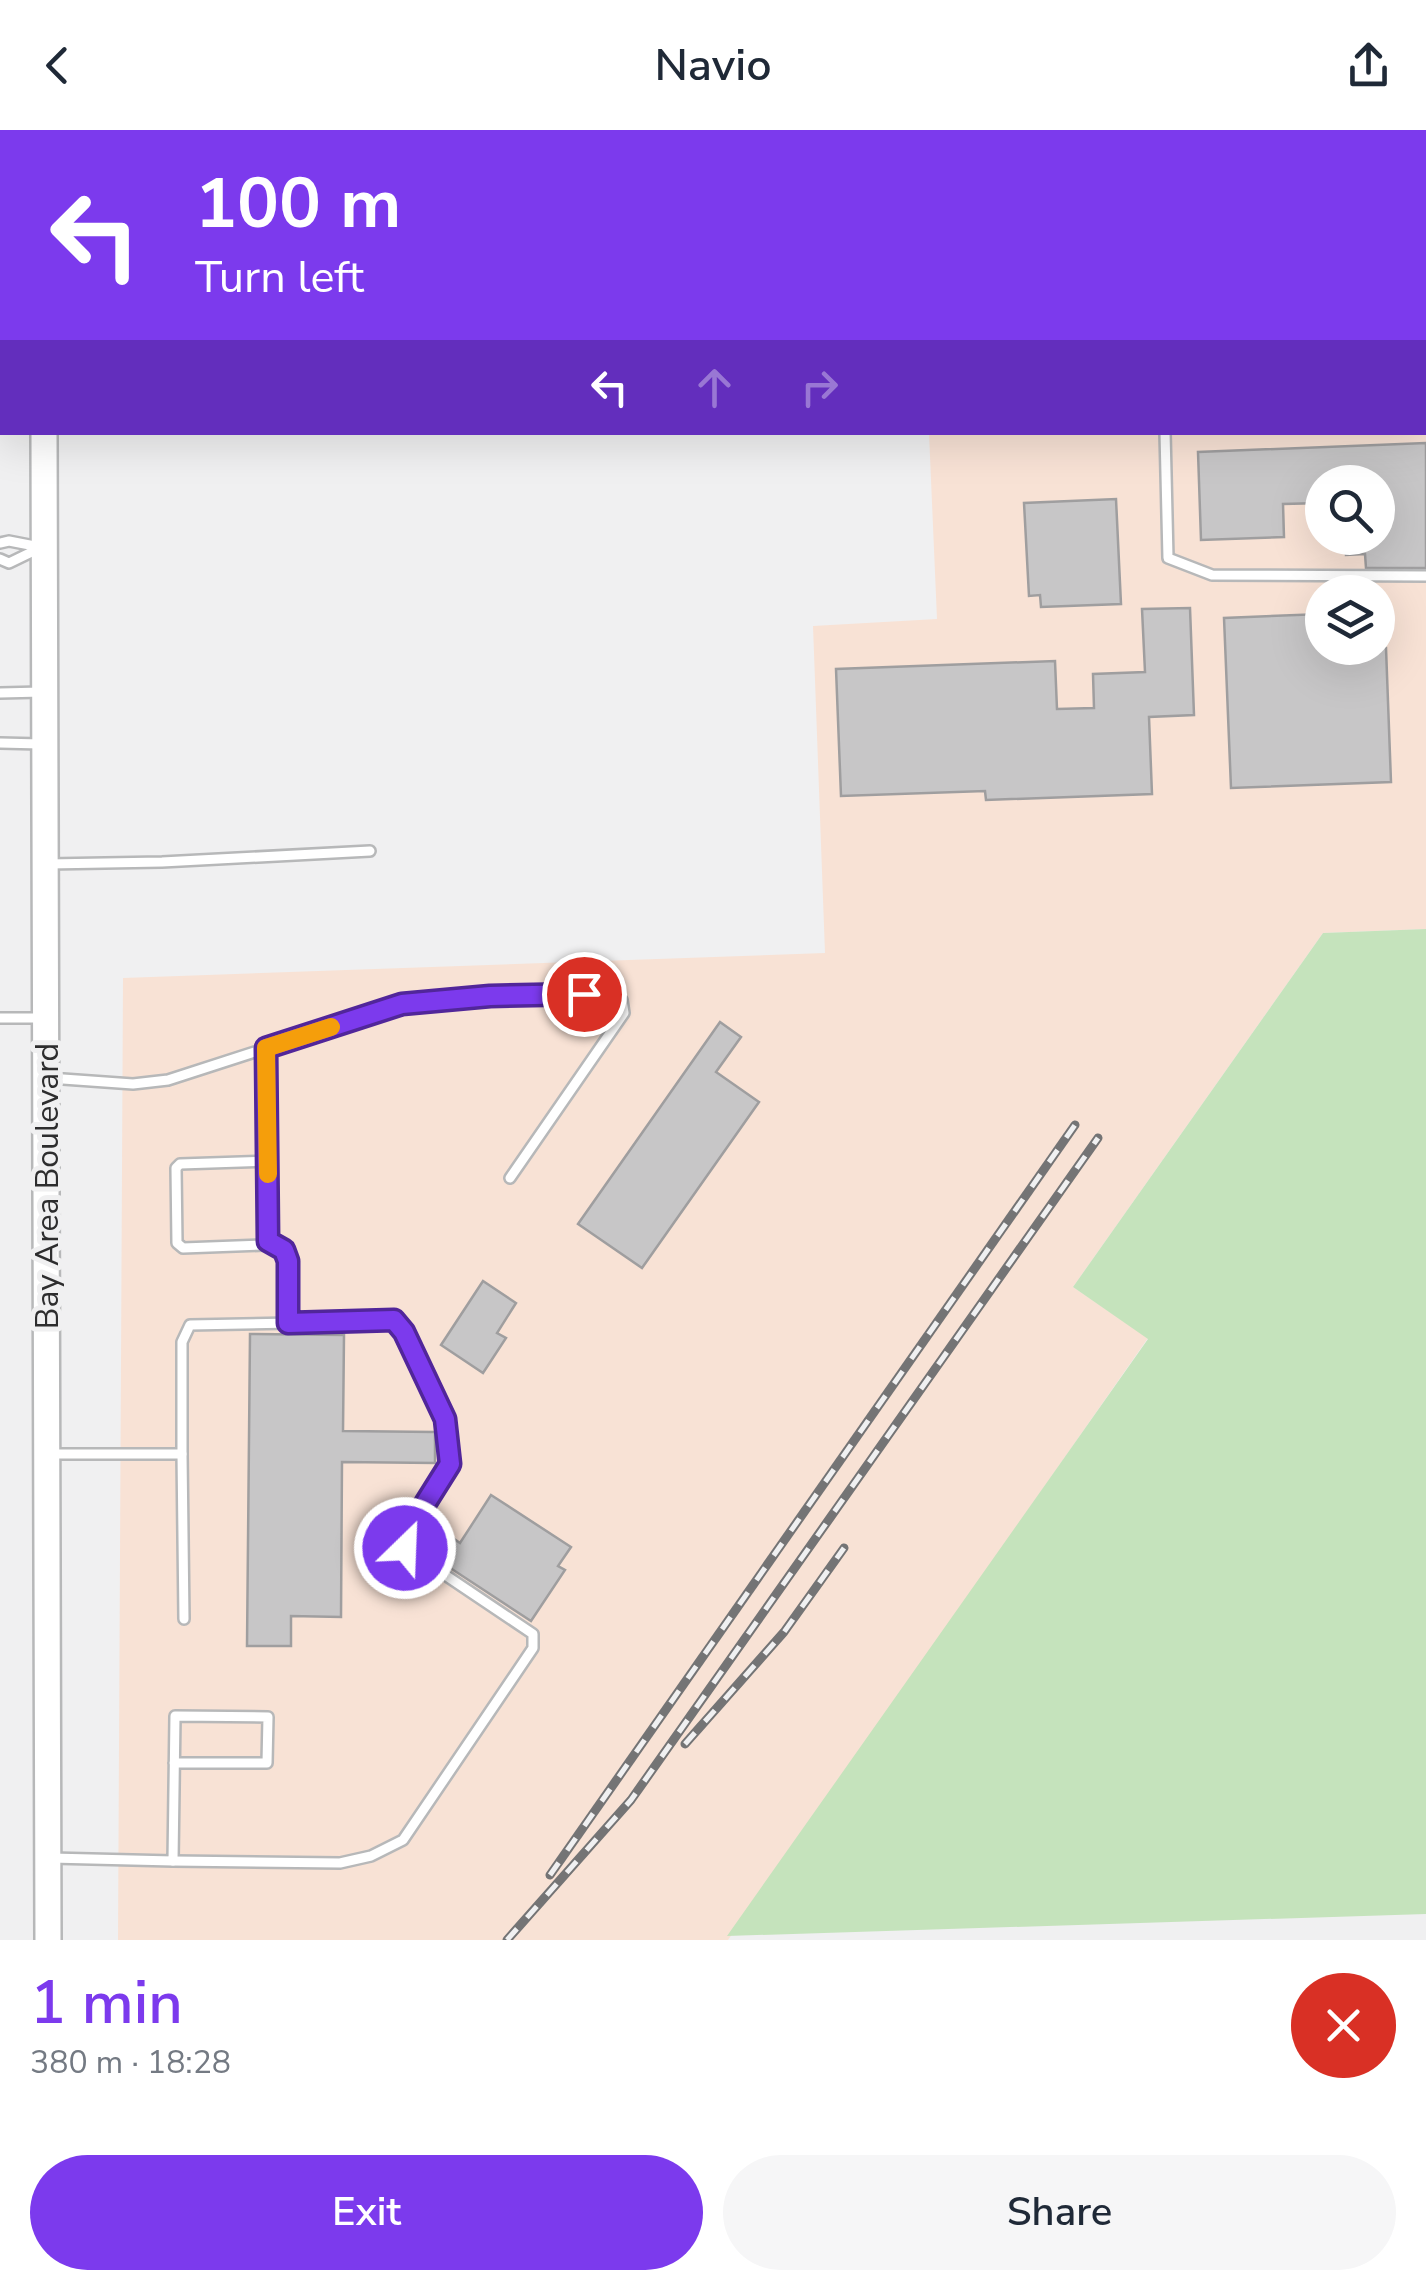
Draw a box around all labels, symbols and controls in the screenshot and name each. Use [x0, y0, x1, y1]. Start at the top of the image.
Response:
text: Navio [654, 35, 772, 96]
icon: back [30, 38, 85, 93]
icon: share [1341, 38, 1396, 93]
text: 100 m [195, 156, 401, 252]
icon: left [30, 170, 160, 300]
text: Turn left [195, 247, 364, 308]
icon: left [582, 360, 637, 415]
icon: ahead [687, 360, 742, 415]
icon: right [792, 360, 847, 415]
map controls [1305, 465, 1395, 665]
button: search [1305, 465, 1395, 555]
button: layers [1305, 575, 1395, 665]
pin [542, 952, 627, 1037]
icon: arrive [557, 967, 612, 1022]
street label: Bay Area Boulevard [26, 1043, 69, 1329]
position arrow [353, 1496, 457, 1600]
text: 1 min [30, 1962, 183, 2044]
button: close [1291, 1973, 1396, 2078]
text: 380 m · 18:28 [30, 2041, 231, 2084]
button: Exit [30, 2155, 703, 2270]
button: Share [723, 2155, 1396, 2270]

